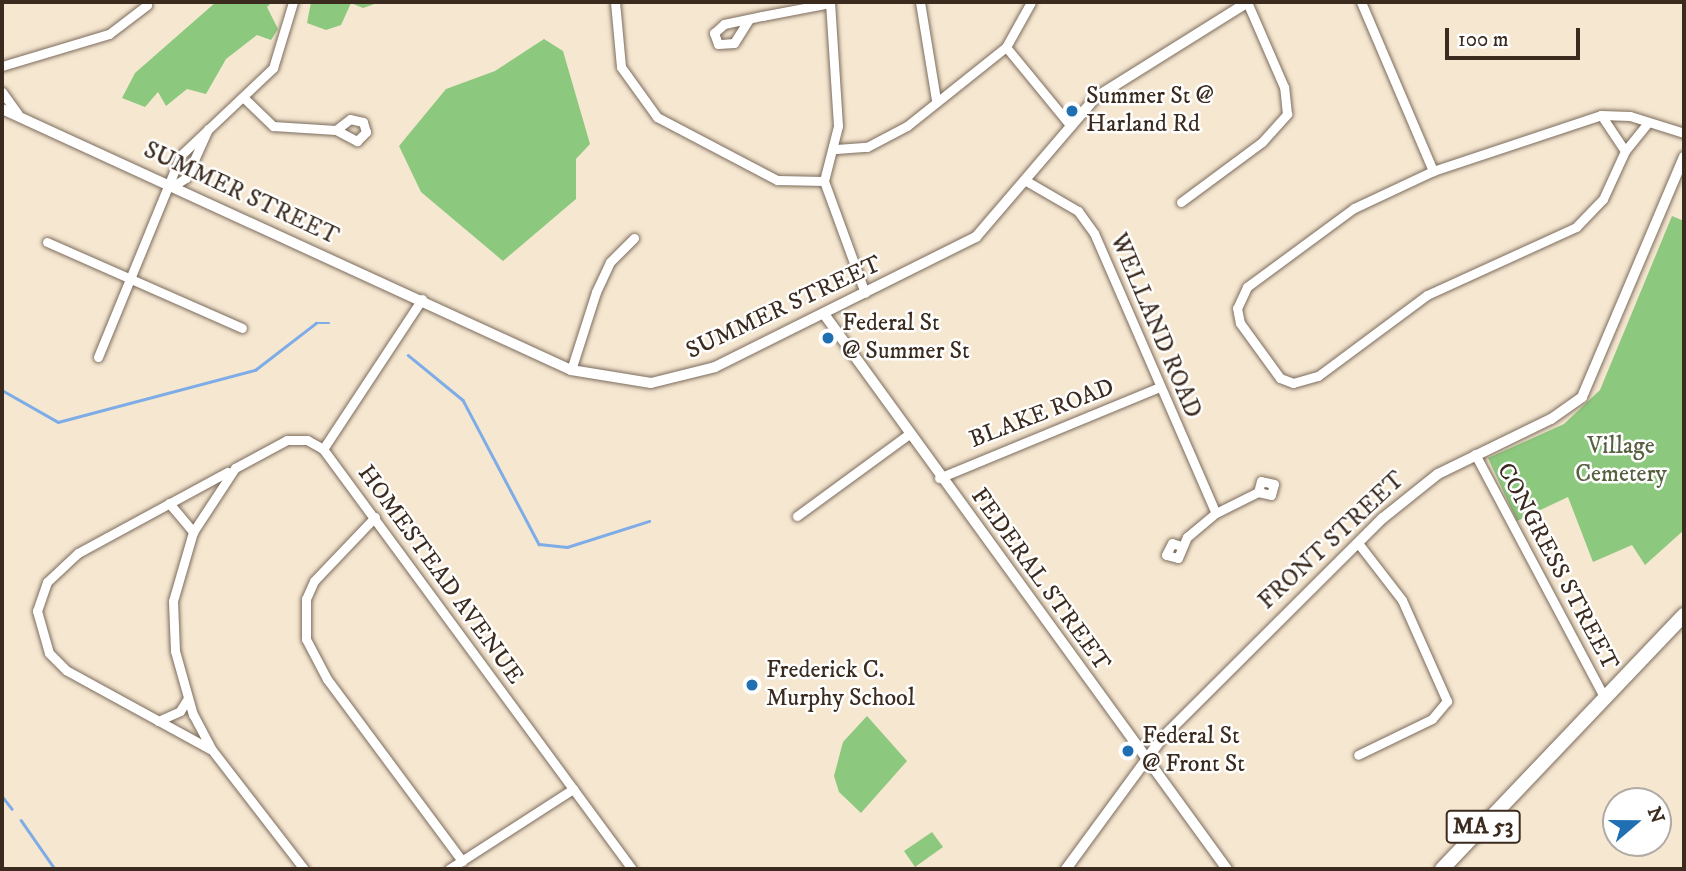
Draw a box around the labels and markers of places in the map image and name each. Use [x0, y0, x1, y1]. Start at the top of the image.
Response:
place label: Summer St @ Harland Rd [1086, 83, 1214, 139]
marker: Summer St @ Harland Rd [1064, 103, 1080, 119]
place label: Federal St @ Summer St [842, 310, 970, 366]
marker: Federal St @ Summer St [820, 330, 836, 346]
place label: Frederick C. Murphy School [766, 657, 915, 713]
marker: Frederick C. Murphy School [744, 677, 760, 693]
place label: Federal St @ Front St [1142, 723, 1245, 779]
marker: Federal St @ Front St [1120, 743, 1136, 759]

